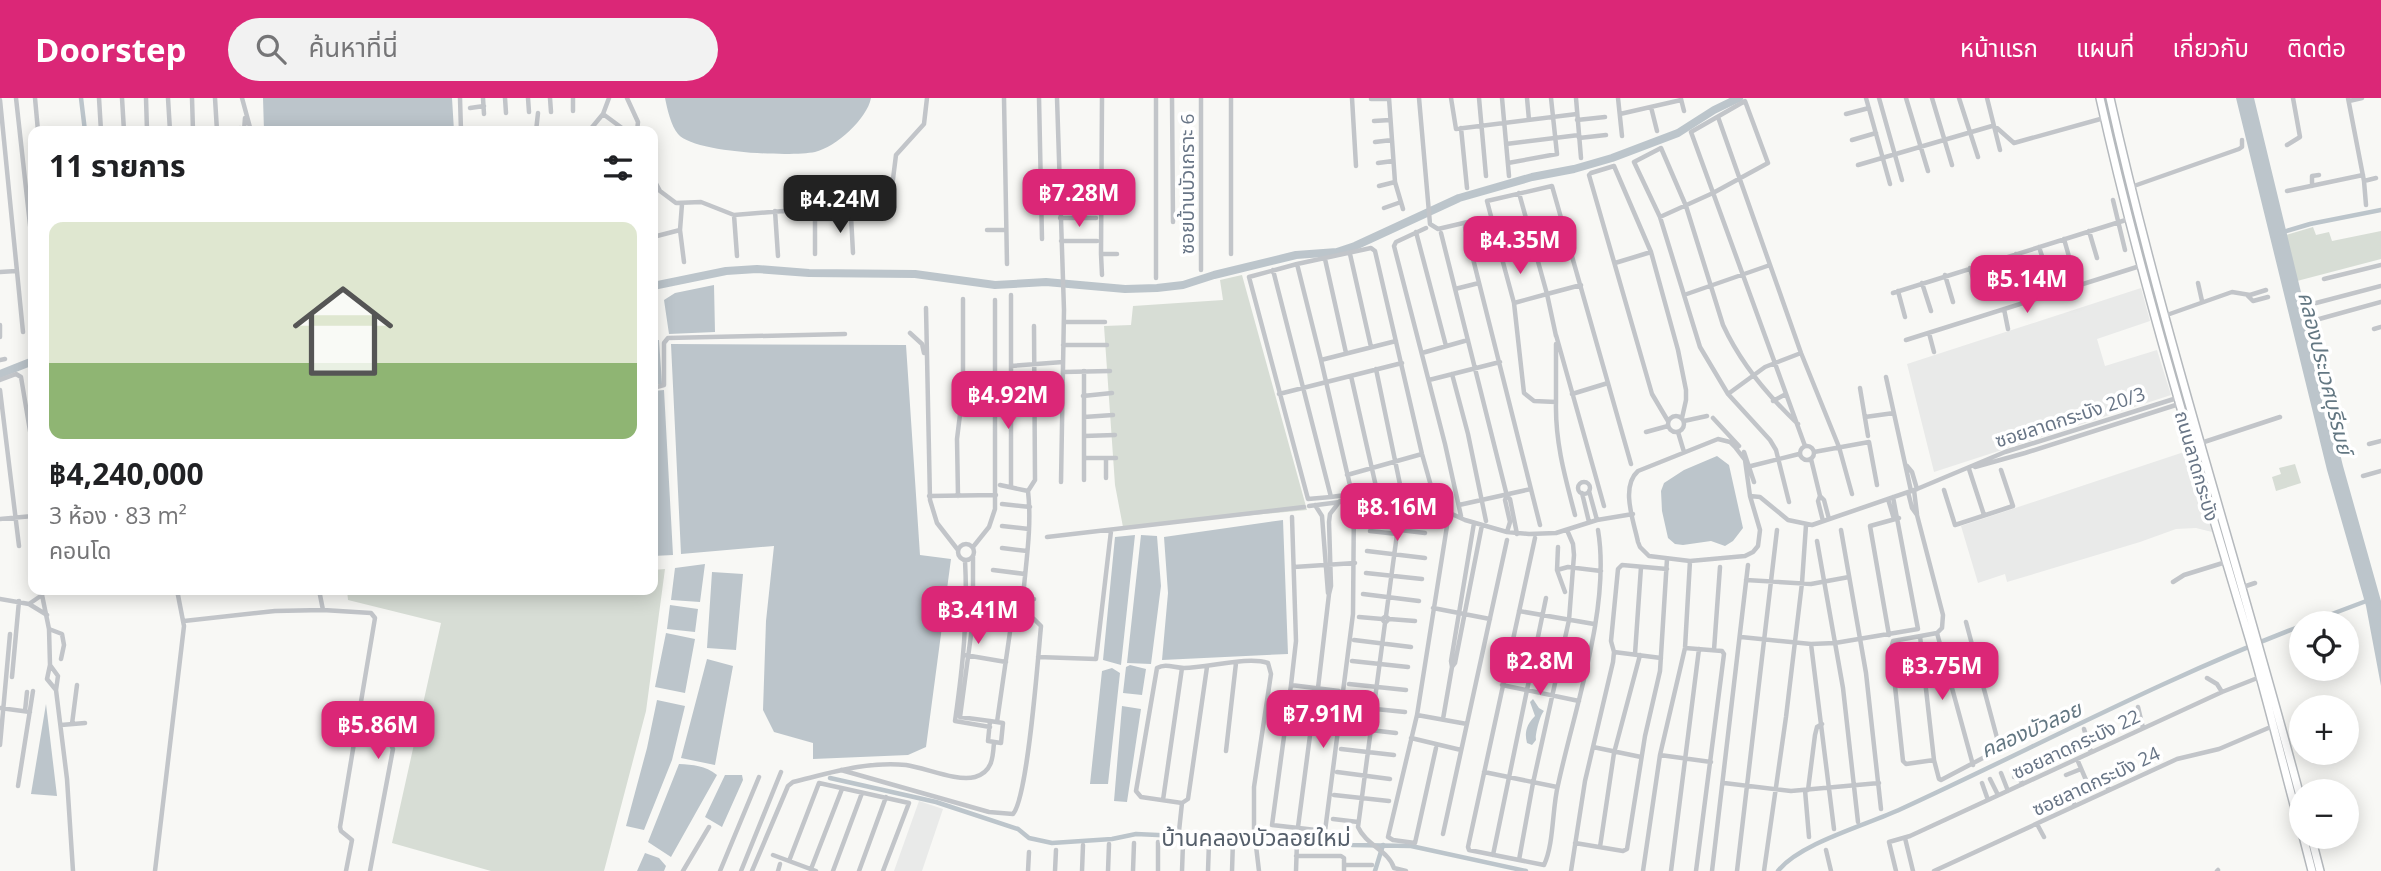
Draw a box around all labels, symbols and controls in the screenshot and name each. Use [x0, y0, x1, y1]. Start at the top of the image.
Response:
search box [228, 18, 718, 81]
text: Doorstep [35, 27, 186, 72]
text: ค้นหาที่นี่ [308, 29, 398, 65]
icon: search [252, 30, 290, 68]
text: หน้าแรก [1960, 31, 2038, 64]
text: แผนที่ [2076, 31, 2134, 64]
text: เกี่ยวกับ [2172, 31, 2249, 64]
text: ติดต่อ [2287, 31, 2346, 64]
street label: ซอยบ้านบัวเกราะ 6 [1174, 114, 1200, 254]
text: 11 รายการ [49, 145, 186, 186]
icon: filters [599, 149, 637, 187]
pin: ฿7.28M [1022, 170, 1136, 229]
pin: ฿4.24M [783, 176, 897, 235]
text: ฿7.28M [1038, 176, 1120, 208]
text: ฿4.24M [799, 182, 881, 214]
pin: ฿4.35M [1463, 216, 1577, 276]
text: ฿4.35M [1479, 223, 1561, 255]
pin: ฿5.14M [1970, 256, 2084, 315]
text: ฿5.14M [1986, 262, 2068, 294]
icon: home [280, 268, 406, 394]
water label: คลองประเวศบุรีรมย์ [2292, 289, 2361, 461]
pin: ฿4.92M [951, 372, 1065, 431]
text: ฿4.92M [967, 378, 1049, 410]
street label: ซอยลาดกระบัง 20/3 [1992, 380, 2148, 454]
street label: ถนนลาดกระบัง [2169, 408, 2225, 524]
text: ฿4,240,000 [49, 453, 204, 494]
pin: ฿8.16M [1340, 484, 1454, 543]
text: ฿8.16M [1356, 490, 1438, 522]
text: 3 ห้อง · 83 m² [49, 499, 187, 531]
text: คอนโด [49, 534, 111, 566]
pin: ฿3.41M [921, 587, 1035, 646]
text: ฿3.41M [937, 593, 1019, 625]
map controls [2289, 611, 2359, 849]
button: locate [2289, 611, 2359, 681]
pin: ฿2.8M [1491, 638, 1589, 697]
pin: ฿3.75M [1885, 642, 1999, 702]
text: ฿2.8M [1506, 644, 1574, 676]
text: ฿3.75M [1901, 649, 1983, 681]
pin: ฿7.91M [1266, 690, 1380, 750]
water label: คลองบัวลอย [1976, 694, 2087, 764]
button: + [2289, 695, 2359, 765]
text: ฿7.91M [1282, 697, 1364, 729]
pin: ฿5.86M [321, 702, 435, 761]
street label: ซอยลาดกระบัง 22 [2008, 703, 2144, 785]
text: ฿5.86M [337, 708, 419, 740]
street label: ซอยลาดกระบัง 24 [2028, 740, 2164, 822]
button: − [2289, 779, 2359, 849]
district label: บ้านคลองบัวลอยใหม่ [1161, 821, 1351, 853]

